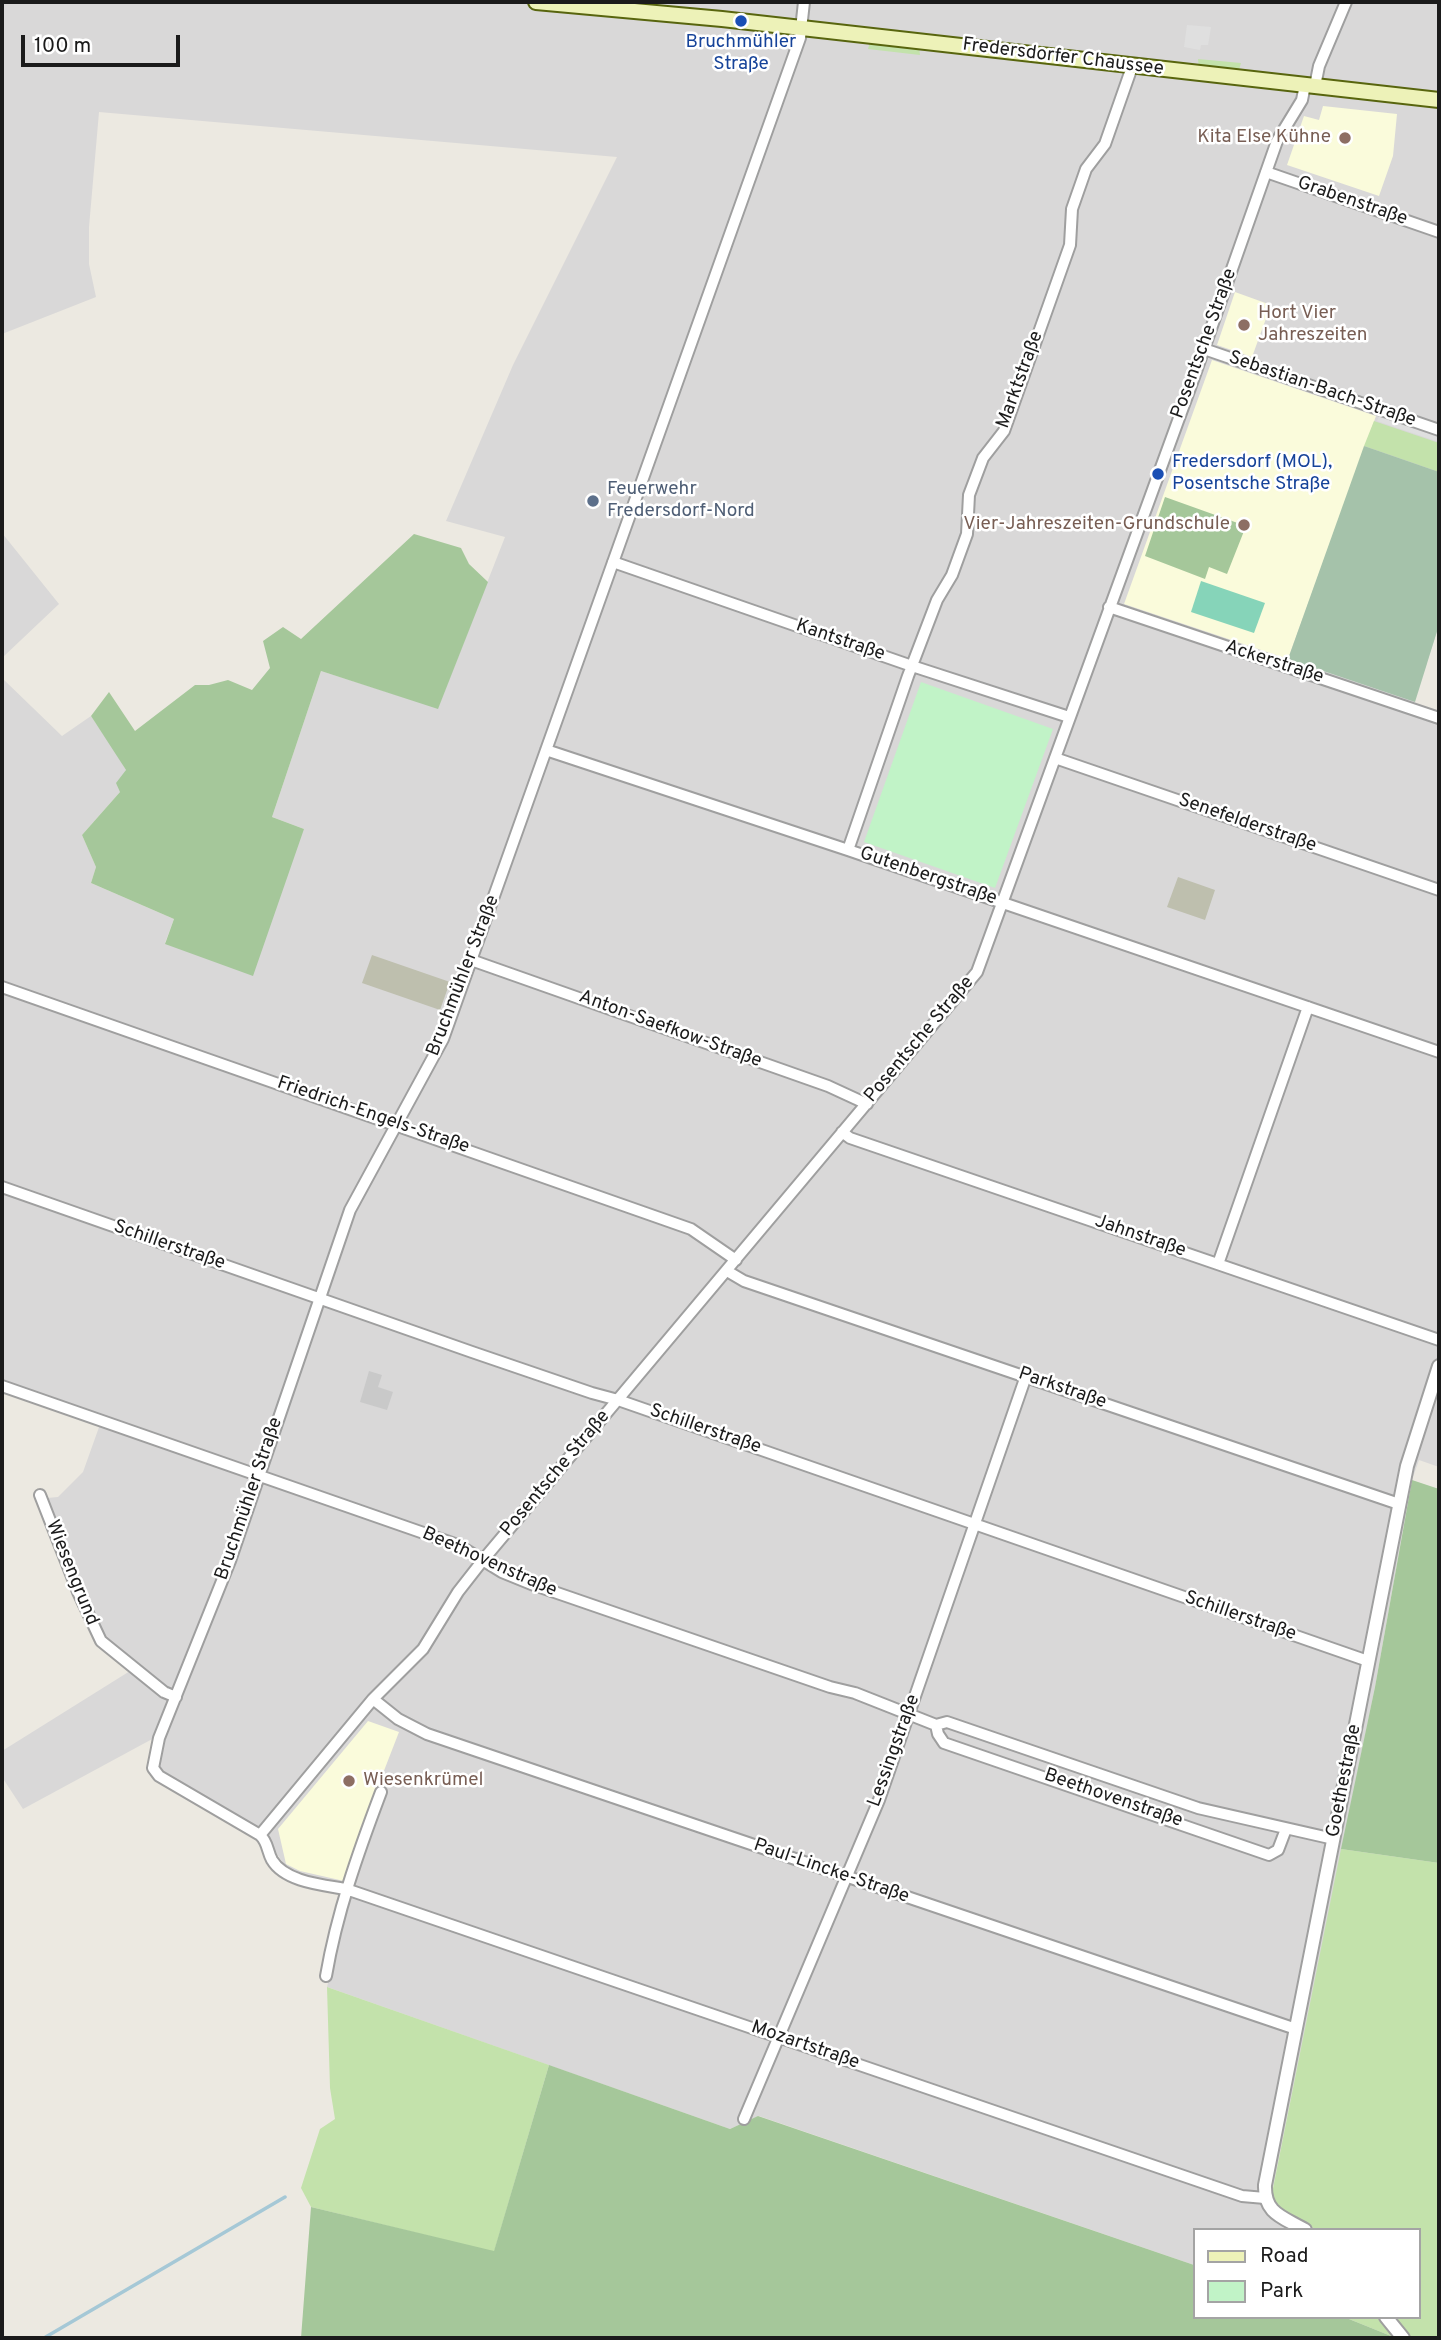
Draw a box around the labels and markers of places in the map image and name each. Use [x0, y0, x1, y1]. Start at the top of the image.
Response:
marker: Bruchmühler Straße [733, 13, 749, 29]
place label: Bruchmühler Straße [686, 32, 796, 76]
place label: Kita Else Kühne [1197, 127, 1331, 149]
marker: Kita Else Kühne [1337, 130, 1353, 146]
place label: Hort Vier Jahreszeiten [1258, 303, 1368, 347]
marker: Hort Vier Jahreszeiten [1236, 317, 1252, 333]
place label: Fredersdorf (MOL), Posentsche Straße [1172, 452, 1332, 496]
marker: Fredersdorf (MOL), Posentsche Straße [1150, 466, 1166, 482]
place label: Feuerwehr Fredersdorf-Nord [607, 479, 755, 523]
marker: Feuerwehr Fredersdorf-Nord [585, 493, 601, 509]
place label: Vier-Jahreszeiten-Grundschule [963, 514, 1230, 536]
marker: Vier-Jahreszeiten-Grundschule [1236, 517, 1252, 533]
place label: Wiesenkrümel [363, 1770, 484, 1792]
marker: Wiesenkrümel [341, 1773, 357, 1789]

